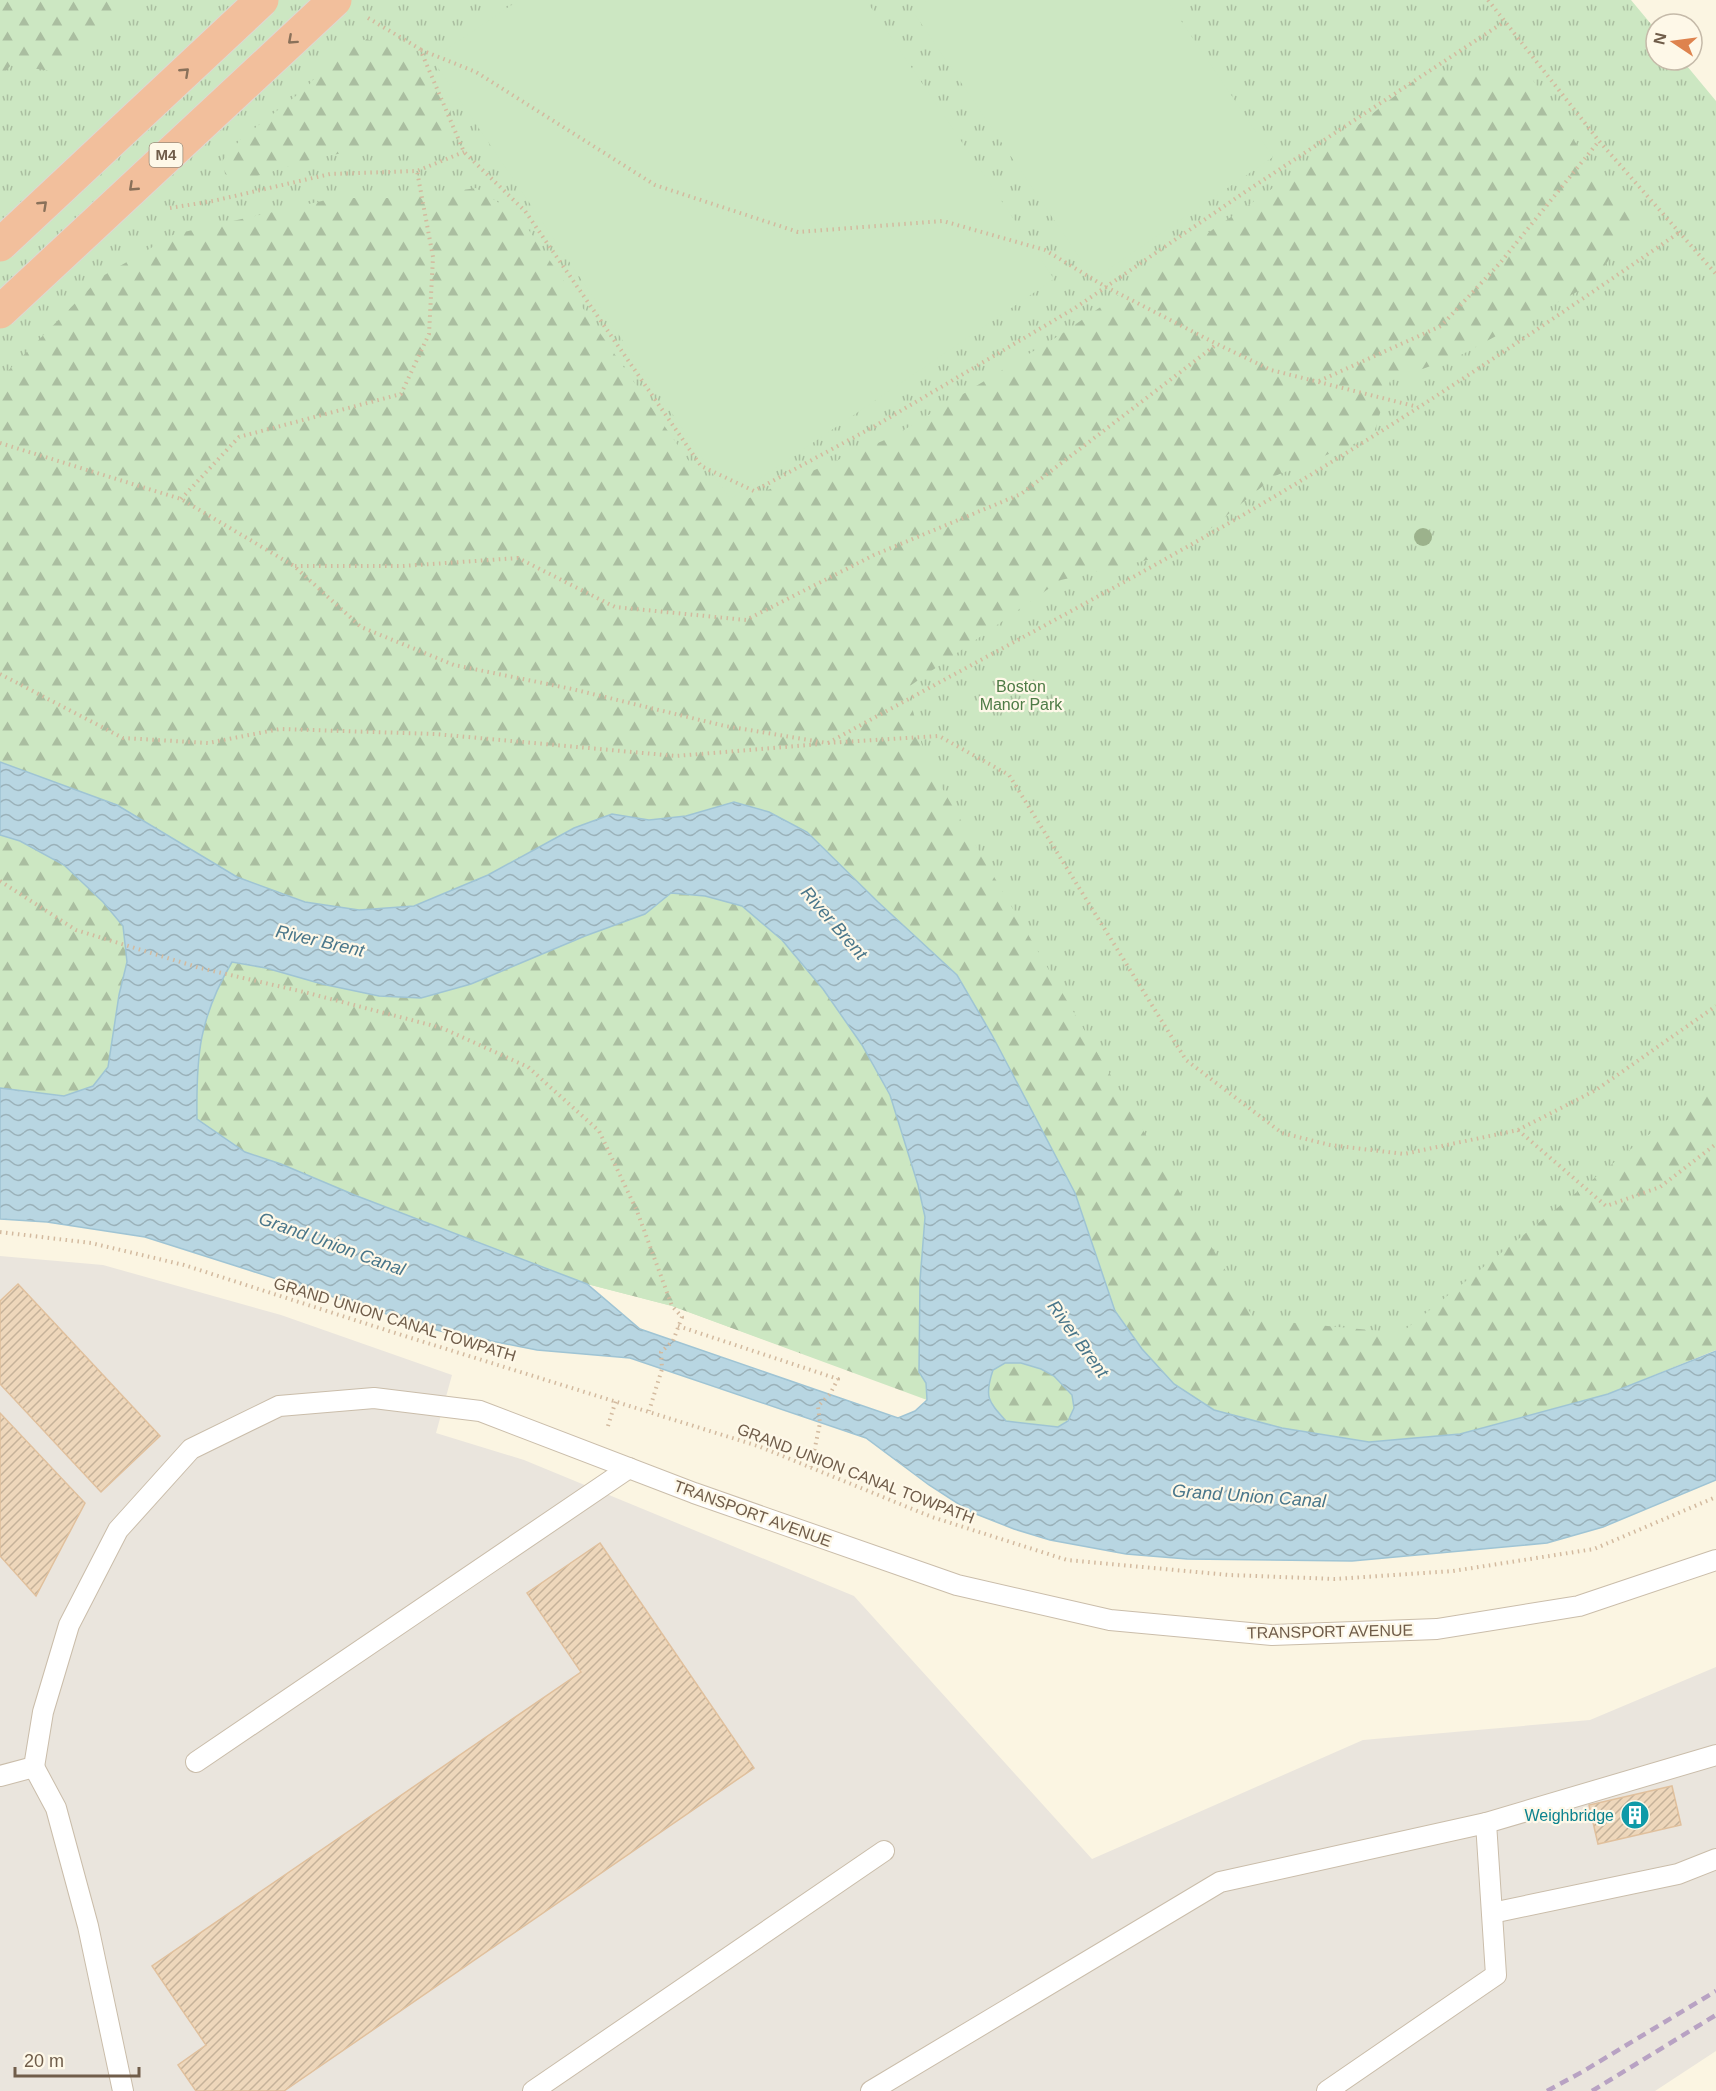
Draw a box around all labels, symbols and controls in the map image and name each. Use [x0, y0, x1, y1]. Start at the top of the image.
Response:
north arrow [1644, 12, 1704, 72]
text: N [1650, 31, 1669, 46]
one-way arrow [288, 33, 299, 44]
one-way arrow [179, 68, 189, 79]
road number: M4 [150, 143, 182, 167]
one-way arrow [130, 179, 141, 190]
one-way arrow [36, 201, 46, 212]
park label: Boston Manor Park [980, 678, 1063, 713]
water label: River Brent [797, 882, 872, 964]
water label: River Brent [274, 921, 367, 961]
water label: Grand Union Canal [256, 1208, 409, 1280]
street label: GRAND UNION CANAL TOWPATH [272, 1274, 518, 1365]
water label: River Brent [1043, 1297, 1113, 1382]
street label: GRAND UNION CANAL TOWPATH [735, 1420, 977, 1527]
street label: TRANSPORT AVENUE [672, 1477, 834, 1550]
water label: Grand Union Canal [1171, 1481, 1328, 1511]
street label: TRANSPORT AVENUE [1247, 1622, 1413, 1641]
building icon: Weighbridge [1619, 1799, 1651, 1831]
place label: Weighbridge [1524, 1807, 1614, 1824]
scale bar [15, 2040, 140, 2078]
text: 20 m [24, 2051, 64, 2071]

